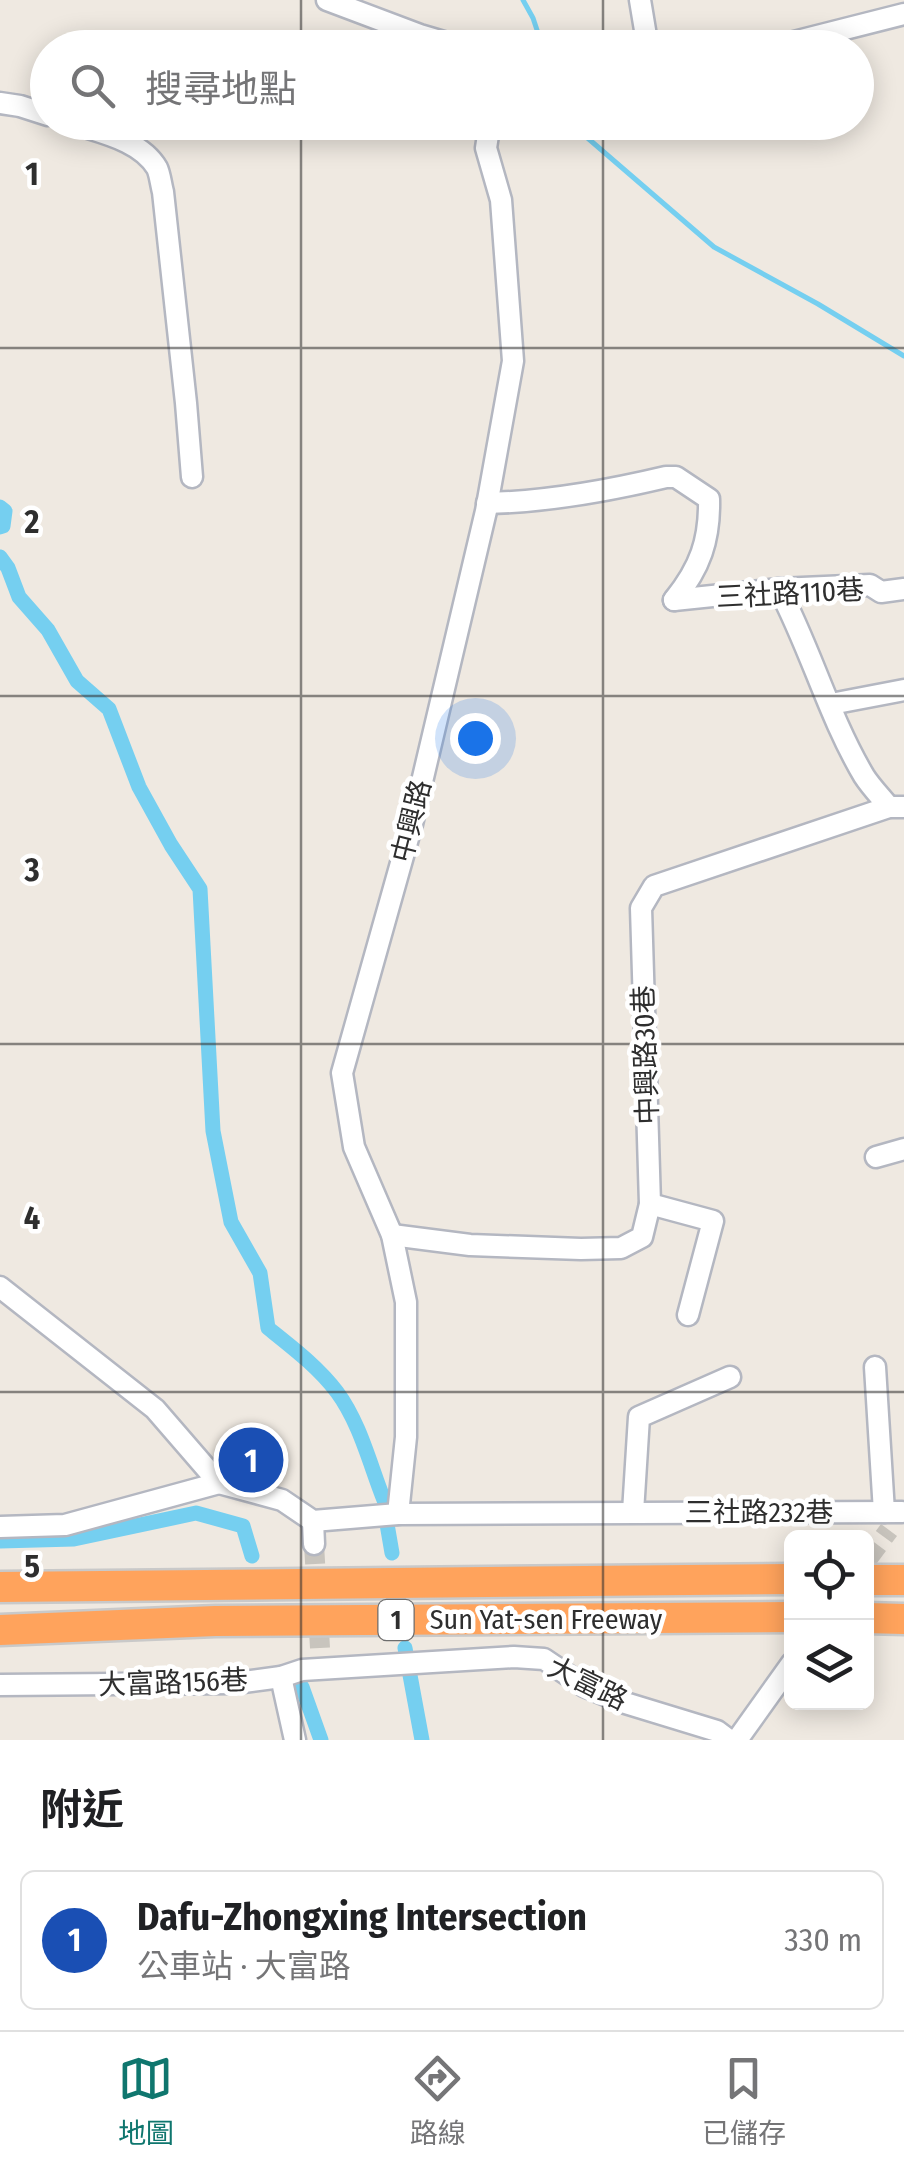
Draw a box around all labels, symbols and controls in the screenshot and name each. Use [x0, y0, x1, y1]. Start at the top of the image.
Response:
search box [30, 30, 874, 140]
icon: search [65, 58, 120, 113]
text: 搜尋地點 [145, 66, 297, 112]
text: 1 [25, 155, 39, 193]
text: 2 [24, 503, 40, 541]
street label: 三社路110巷 [715, 573, 865, 614]
your location [450, 713, 501, 764]
street label: 中興路 [385, 776, 438, 866]
text: 3 [23, 851, 40, 889]
street label: 中興路30巷 [627, 985, 664, 1125]
text: 4 [24, 1199, 40, 1237]
pin: 1 [218, 1422, 284, 1498]
street label: 三社路232巷 [684, 1496, 834, 1529]
map controls [784, 1530, 874, 1710]
button: locate [784, 1530, 874, 1620]
text: 5 [24, 1547, 40, 1585]
road number: 1 [378, 1600, 414, 1640]
street label: Sun Yat-sen Freeway [430, 1603, 663, 1636]
button: layers [784, 1620, 874, 1710]
street label: 大富路 [543, 1650, 633, 1717]
street label: 大富路156巷 [98, 1663, 248, 1702]
text: 附近 [40, 1785, 124, 1835]
text: Dafu-Zhongxing Intersection [137, 1894, 587, 1940]
text: 1 [68, 1921, 81, 1959]
text: 330 m [784, 1921, 862, 1959]
text: 公車站 · 大富路 [137, 1947, 351, 1985]
tab: 地圖 [118, 2051, 174, 2151]
tab: 路線 [410, 2051, 466, 2151]
tab: 已儲存 [702, 2051, 786, 2151]

